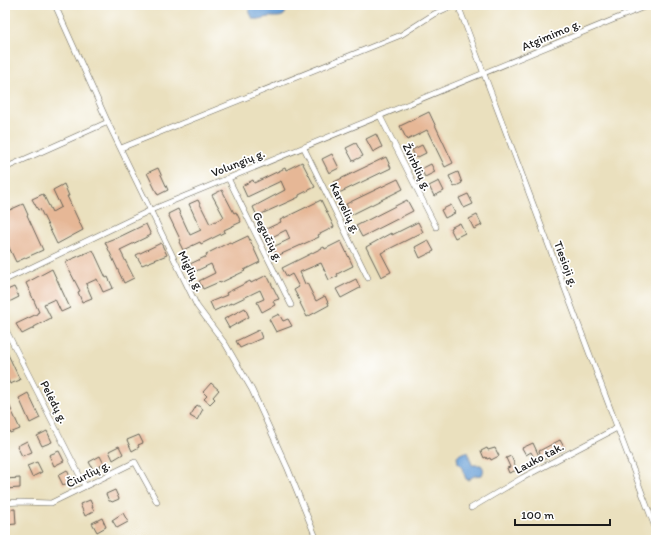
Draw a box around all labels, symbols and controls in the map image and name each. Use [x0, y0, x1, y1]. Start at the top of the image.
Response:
street label: Atgimimo g. [520, 16, 583, 54]
street label: Žvirblių g. [400, 141, 435, 193]
street label: Volungių g. [209, 146, 267, 180]
street label: Karvelių g. [327, 180, 363, 236]
street label: Gegučių g. [250, 210, 286, 264]
street label: Tiesioji g. [551, 239, 581, 289]
street label: Miglių g. [175, 248, 207, 294]
street label: Pelėdų g. [37, 378, 71, 426]
street label: Lauko tak. [512, 439, 566, 477]
street label: Čiurlių g. [64, 457, 112, 491]
scale bar [515, 501, 610, 527]
text: 100 m [521, 508, 554, 522]

